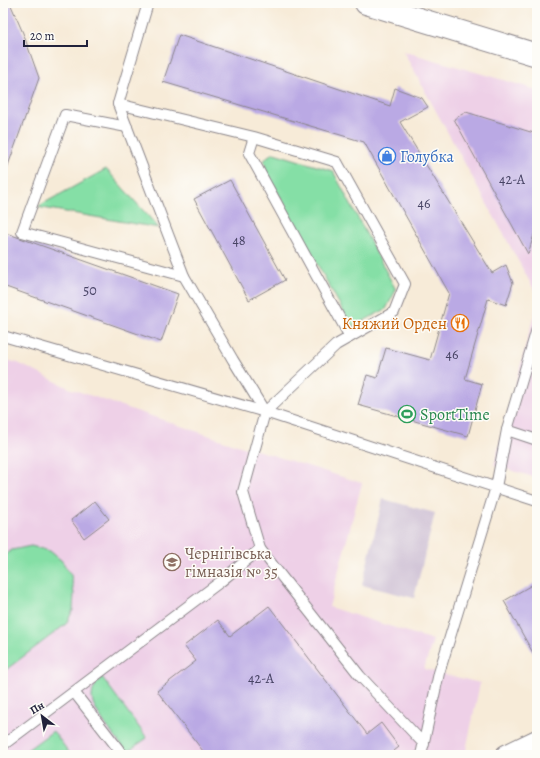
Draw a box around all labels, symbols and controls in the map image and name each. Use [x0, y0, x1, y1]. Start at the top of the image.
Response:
scale bar [24, 22, 87, 48]
text: 20 m [30, 28, 54, 44]
shop icon: Голубка [377, 146, 397, 166]
place label: Голубка [400, 146, 454, 168]
house number: 42-А [499, 170, 526, 189]
house number: 46 [418, 194, 430, 213]
house number: 48 [232, 231, 246, 250]
house number: 50 [83, 281, 97, 300]
place label: Княжий Орден [342, 313, 447, 335]
restaurant icon: Княжий Орден [450, 313, 470, 333]
house number: 46 [446, 345, 458, 364]
sports icon: SportTime [397, 404, 417, 424]
place label: SportTime [420, 404, 490, 426]
place label: Чернігівська гімназія № 35 [185, 543, 278, 583]
school or university icon: Чернігівська гімназія № 35 [162, 552, 182, 572]
house number: 42-А [248, 669, 275, 688]
north arrow [22, 696, 62, 736]
text: Пн [27, 697, 48, 718]

